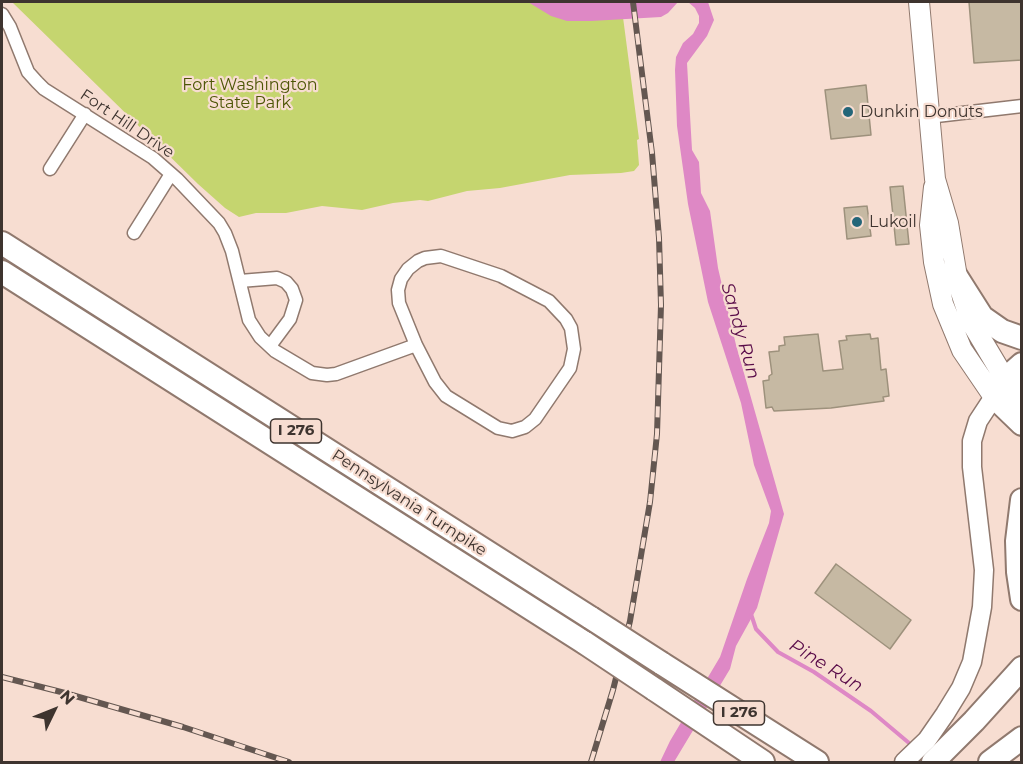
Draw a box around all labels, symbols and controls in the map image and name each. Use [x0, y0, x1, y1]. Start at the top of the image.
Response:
park label: Fort Washington State Park [182, 75, 318, 113]
street label: Fort Hill Drive [76, 85, 178, 163]
place label: Dunkin Donuts [860, 102, 983, 122]
marker: Dunkin Donuts [841, 105, 855, 119]
place label: Lukoil [869, 212, 917, 232]
marker: Lukoil [850, 215, 864, 229]
water label: Sandy Run [716, 280, 764, 382]
road number: I 276 [270, 419, 322, 443]
street label: Pennsylvania Turnpike [328, 446, 490, 560]
water label: Pine Run [785, 635, 867, 697]
north arrow [24, 680, 84, 740]
text: N [56, 686, 79, 709]
road number: I 276 [714, 701, 764, 725]

